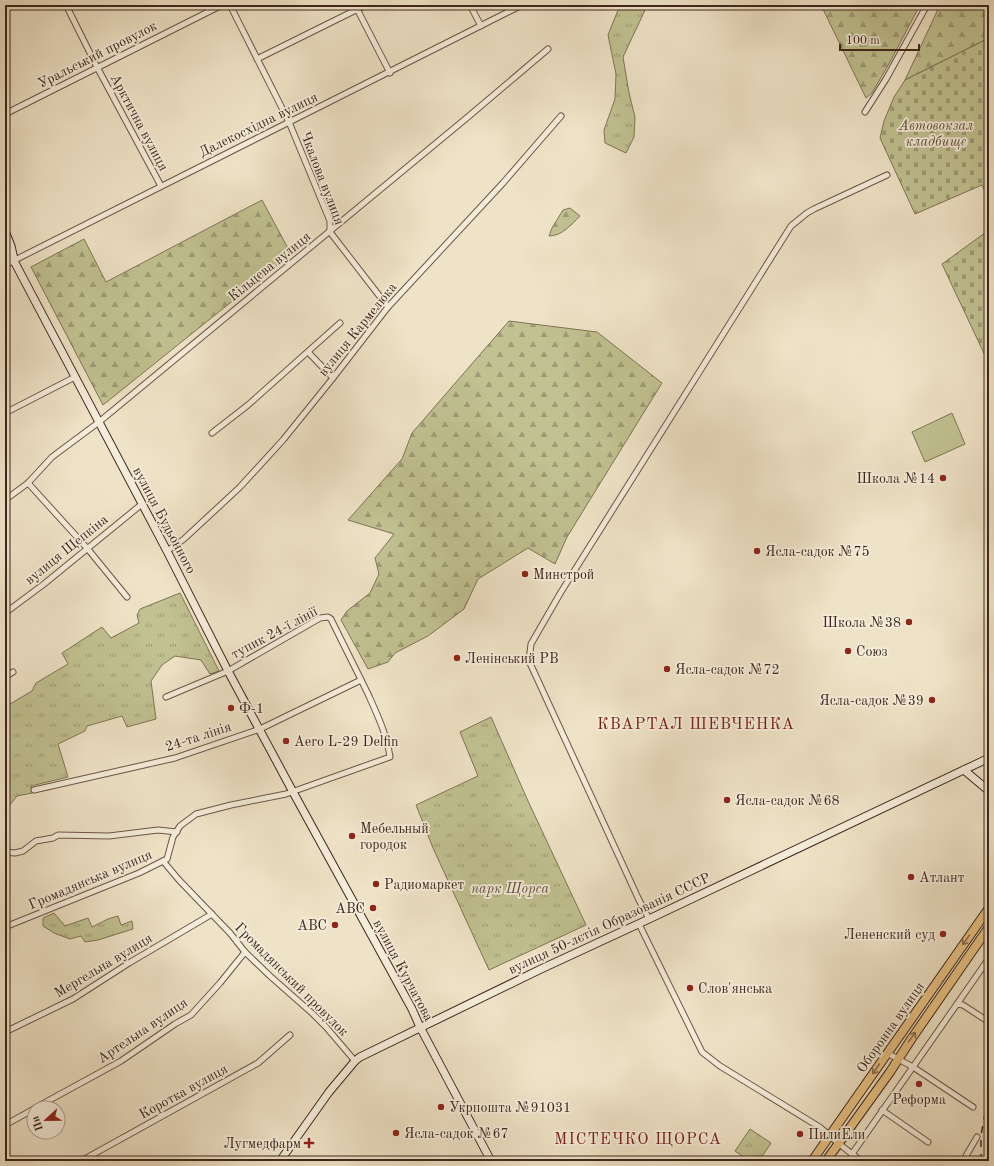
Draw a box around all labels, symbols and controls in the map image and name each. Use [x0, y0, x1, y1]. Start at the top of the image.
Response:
street label: Уральський провулок [36, 19, 159, 91]
scale bar [840, 26, 919, 52]
text: 100 m [846, 35, 880, 47]
street label: Арктична вулиця [108, 72, 171, 173]
street label: Далекосхідна вулиця [197, 90, 320, 160]
park label: Автовокзал кладбище [898, 119, 973, 150]
street label: Чкалова вулиця [298, 130, 346, 227]
street label: Кільцева вулиця [226, 229, 313, 304]
street label: вулиця Кармелюка [316, 280, 400, 379]
street label: вулиця Будьонного [130, 465, 198, 576]
place label: Школа №14 [857, 472, 935, 486]
marker: Школа №14 [938, 473, 948, 483]
street label: вулиця Щепкіна [23, 512, 111, 587]
place label: Ясла-садок №75 [765, 545, 870, 559]
marker: Ясла-садок №75 [752, 546, 762, 556]
place label: Минстрой [533, 568, 594, 582]
marker: Минстрой [520, 569, 530, 579]
street label: тупик 24-ї лінії [229, 604, 320, 662]
place label: Школа №38 [823, 616, 901, 630]
marker: Школа №38 [904, 617, 914, 627]
place label: Союз [856, 645, 888, 659]
marker: Союз [843, 646, 853, 656]
place label: Ленінський РВ [465, 652, 559, 666]
marker: Ленінський РВ [452, 653, 462, 663]
place label: Ясла-садок №72 [675, 663, 780, 677]
marker: Ясла-садок №72 [662, 664, 672, 674]
place label: Ясла-садок №39 [819, 694, 924, 708]
marker: Ясла-садок №39 [927, 695, 937, 705]
place label: Ф-1 [239, 702, 264, 716]
marker: Ф-1 [226, 703, 236, 713]
district label: КВАРТАЛ ШЕВЧЕНКА [597, 717, 795, 733]
street label: 24-та лінія [164, 720, 233, 754]
place label: Aero L-29 Delfin [294, 735, 399, 749]
marker: Aero L-29 Delfin [281, 736, 291, 746]
place label: Ясла-садок №68 [735, 794, 840, 808]
marker: Ясла-садок №68 [722, 795, 732, 805]
place label: Мебельный городок [360, 822, 429, 852]
marker: Мебельный городок [347, 831, 357, 841]
street label: Громадянська вулиця [27, 848, 154, 912]
street label: вулиця 50-лєтія Образованія СССР [506, 871, 713, 977]
place label: Атлант [919, 871, 965, 885]
marker: Атлант [906, 872, 916, 882]
place label: Радиомаркет [384, 878, 464, 892]
marker: Радиомаркет [371, 879, 381, 889]
park label: парк Щорса [471, 882, 549, 897]
place label: АВС [335, 902, 365, 916]
marker: АВС [368, 903, 378, 913]
street label: вулиця Курчатова [370, 917, 436, 1024]
place label: ABC [297, 919, 327, 933]
street label: Громадянський провулок [232, 920, 351, 1039]
marker: ABC [330, 920, 340, 930]
place label: Лененский суд [844, 928, 935, 942]
marker: Лененский суд [938, 929, 948, 939]
street label: Мергельна вулиця [52, 931, 155, 1001]
one-way arrow [962, 934, 970, 945]
street label: Оборонна вулиця [854, 980, 927, 1075]
place label: Слов'янська [698, 982, 772, 996]
marker: Слов'янська [685, 983, 695, 993]
street label: Артельна вулиця [95, 996, 190, 1066]
one-way arrow [908, 1032, 916, 1043]
street label: Коротка вулиця [137, 1062, 230, 1122]
one-way arrow [872, 1064, 880, 1075]
marker: Реформа [914, 1079, 924, 1089]
place label: Реформа [892, 1093, 946, 1108]
north arrow [26, 1100, 66, 1140]
place label: Укрпошта №91031 [449, 1101, 571, 1115]
marker: Укрпошта №91031 [436, 1102, 446, 1112]
text: Пн [30, 1114, 46, 1132]
place label: Ясла-садок №67 [404, 1127, 509, 1141]
marker: Ясла-садок №67 [391, 1128, 401, 1138]
place label: ПилиЕли [808, 1128, 865, 1142]
marker: ПилиЕли [795, 1129, 805, 1139]
district label: МІСТЕЧКО ЩОРСА [554, 1132, 722, 1148]
place label: Лугмедфарм [224, 1137, 301, 1152]
marker: Лугмедфарм [304, 1138, 314, 1148]

